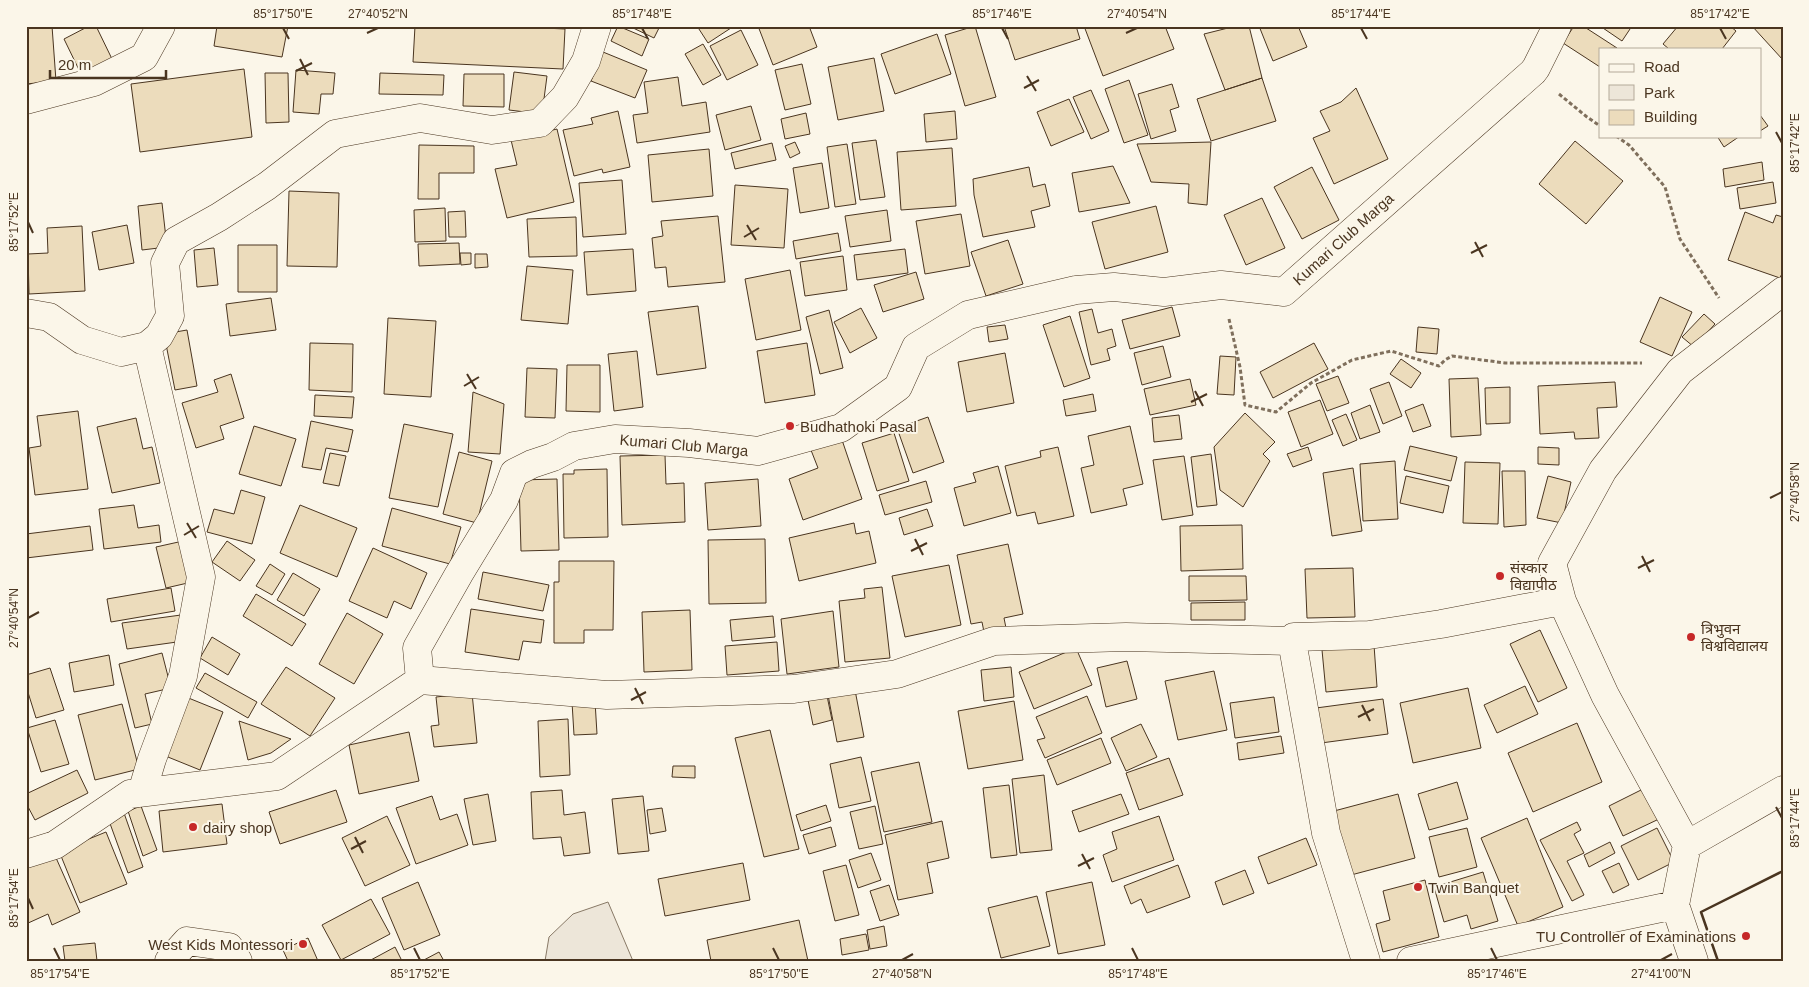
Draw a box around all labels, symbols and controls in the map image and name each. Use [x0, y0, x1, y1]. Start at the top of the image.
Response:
text: 85°17'50"E [253, 7, 313, 21]
text: 27°40'52"N [348, 7, 408, 21]
text: 85°17'48"E [612, 7, 672, 21]
text: 85°17'46"E [972, 7, 1032, 21]
text: 27°40'54"N [1107, 7, 1167, 21]
text: 85°17'44"E [1331, 7, 1391, 21]
text: 85°17'42"E [1690, 7, 1750, 21]
scale bar [50, 48, 166, 80]
legend [1599, 48, 1762, 138]
text: 20 m [58, 56, 91, 73]
text: Road [1644, 58, 1680, 75]
text: Park [1644, 84, 1675, 101]
text: Building [1644, 108, 1697, 125]
text: 85°17'42"E [1788, 113, 1802, 173]
street label: Kumari Club Marga [1289, 189, 1397, 289]
text: 85°17'52"E [7, 192, 21, 252]
place label: Budhathoki Pasal [800, 418, 917, 435]
marker: Budhathoki Pasal [784, 420, 796, 432]
street label: Kumari Club Marga [619, 431, 750, 459]
text: 27°40'58"N [1788, 462, 1802, 522]
place label: संस्कार विद्यापीठ [1510, 559, 1557, 593]
marker: संस्कार विद्यापीठ [1494, 570, 1506, 582]
text: 27°40'54"N [7, 588, 21, 648]
place label: त्रिभुवन विश्वविद्यालय [1701, 620, 1768, 654]
marker: त्रिभुवन विश्वविद्यालय [1685, 631, 1697, 643]
text: 85°17'44"E [1788, 788, 1802, 848]
place label: dairy shop [203, 819, 272, 836]
marker: dairy shop [187, 821, 199, 833]
text: 85°17'54"E [7, 868, 21, 928]
place label: Twin Banquet [1428, 879, 1520, 896]
marker: Twin Banquet [1412, 881, 1424, 893]
place label: TU Controller of Examinations [1536, 928, 1736, 945]
marker: TU Controller of Examinations [1740, 930, 1752, 942]
place label: West Kids Montessori [148, 936, 293, 953]
marker: West Kids Montessori [297, 938, 309, 950]
text: 85°17'54"E [30, 967, 90, 981]
text: 85°17'52"E [390, 967, 450, 981]
text: 85°17'50"E [749, 967, 809, 981]
text: 27°40'58"N [872, 967, 932, 981]
text: 85°17'48"E [1108, 967, 1168, 981]
text: 85°17'46"E [1467, 967, 1527, 981]
text: 27°41'00"N [1631, 967, 1691, 981]

